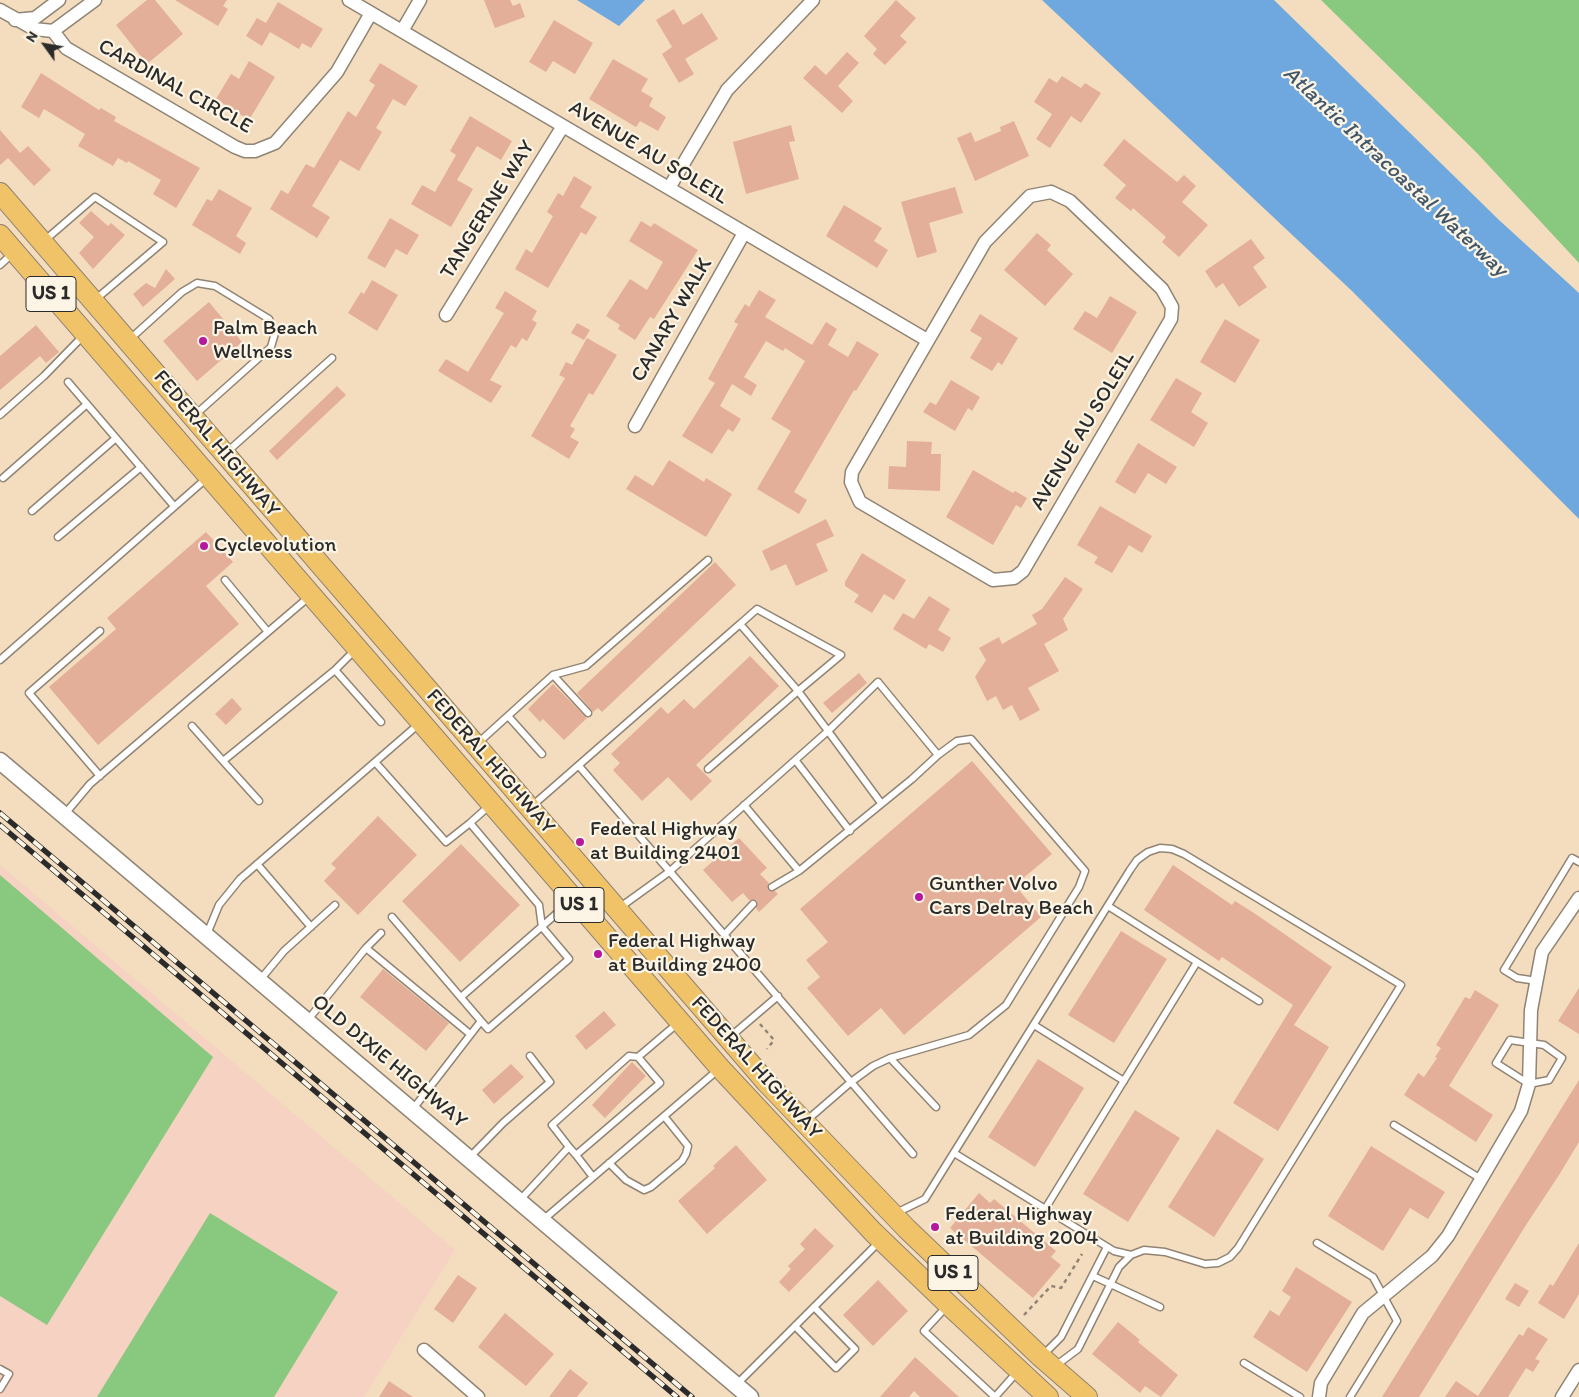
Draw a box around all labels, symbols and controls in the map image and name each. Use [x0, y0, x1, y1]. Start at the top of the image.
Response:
north arrow [20, 20, 70, 70]
text: N [22, 28, 42, 45]
street label: CARDINAL CIRCLE [93, 34, 257, 140]
water label: Atlantic Intracoastal Waterway [1277, 61, 1513, 283]
street label: AVENUE AU SOLEIL [564, 96, 732, 210]
street label: TANGERINE WAY [435, 136, 541, 284]
street label: CANARY WALK [626, 253, 718, 387]
road number: US 1 [26, 276, 76, 312]
place label: Palm Beach Wellness [213, 316, 317, 366]
marker: Palm Beach Wellness [197, 335, 209, 347]
street label: AVENUE AU SOLEIL [1026, 347, 1140, 515]
street label: FEDERAL HIGHWAY [147, 365, 285, 523]
place label: Cyclevolution [214, 533, 336, 559]
marker: Cyclevolution [198, 540, 210, 552]
street label: FEDERAL HIGHWAY [420, 684, 560, 840]
place label: Federal Highway at Building 2401 [590, 817, 740, 867]
marker: Federal Highway at Building 2401 [574, 836, 586, 848]
place label: Gunther Volvo Cars Delray Beach [929, 872, 1093, 922]
road number: US 1 [554, 888, 604, 922]
marker: Gunther Volvo Cars Delray Beach [913, 891, 925, 903]
place label: Federal Highway at Building 2400 [608, 929, 761, 979]
marker: Federal Highway at Building 2400 [592, 948, 604, 960]
street label: OLD DIXIE HIGHWAY [306, 990, 472, 1134]
street label: FEDERAL HIGHWAY [685, 991, 827, 1145]
place label: Federal Highway at Building 2004 [945, 1202, 1098, 1252]
marker: Federal Highway at Building 2004 [929, 1221, 941, 1233]
road number: US 1 [928, 1256, 978, 1290]

